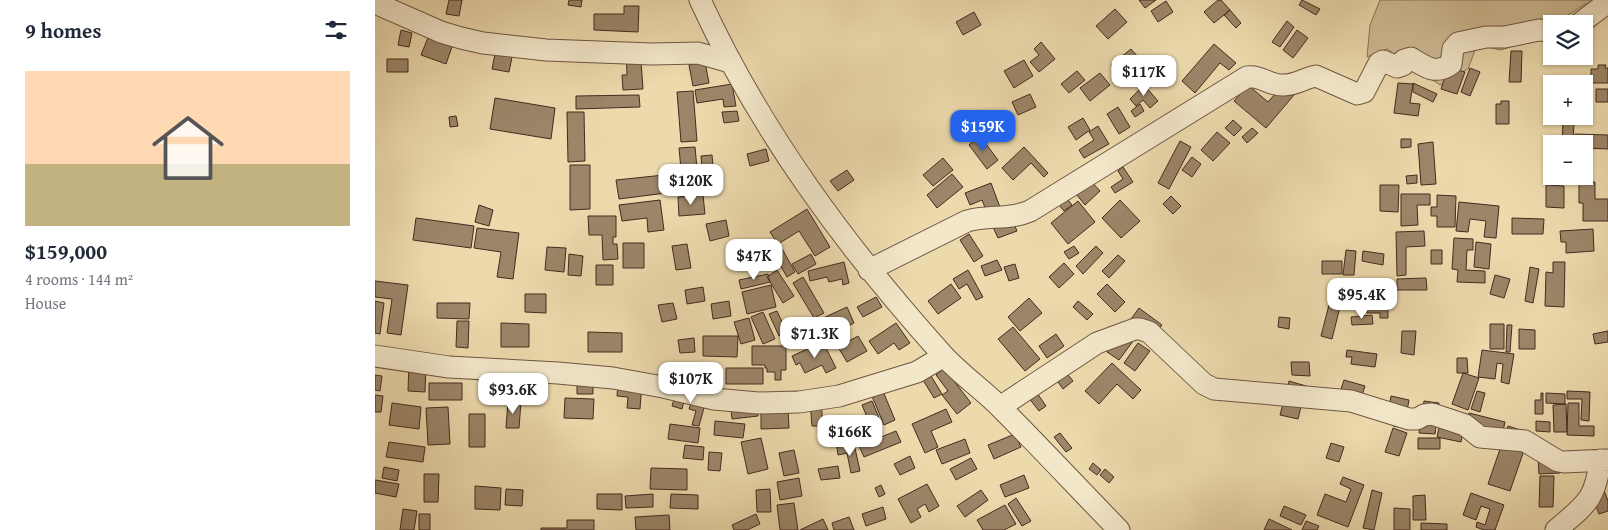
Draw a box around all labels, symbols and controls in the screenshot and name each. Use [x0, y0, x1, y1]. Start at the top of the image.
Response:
text: 9 homes [25, 15, 101, 46]
map controls [1543, 15, 1593, 185]
button: layers [1543, 15, 1593, 65]
icon: filters [322, 16, 350, 44]
pin: $117K [1109, 54, 1179, 97]
text: $117K [1122, 59, 1166, 83]
button: + [1543, 75, 1593, 125]
icon: home [143, 103, 233, 193]
pin: $159K [948, 110, 1018, 152]
text: $159K [961, 114, 1005, 138]
button: − [1543, 135, 1593, 185]
pin: $120K [656, 164, 726, 206]
text: $120K [669, 168, 713, 192]
text: $159,000 [25, 236, 107, 267]
pin: $47K [724, 238, 784, 281]
text: $47K [737, 243, 771, 267]
text: 4 rooms · 144 m² [25, 267, 133, 291]
pin: $95.4K [1321, 278, 1403, 320]
text: $95.4K [1338, 282, 1386, 306]
text: House [25, 291, 66, 315]
pin: $71.3K [774, 316, 856, 359]
text: $71.3K [791, 321, 839, 345]
pin: $107K [656, 362, 726, 404]
text: $107K [669, 366, 713, 390]
pin: $93.6K [472, 372, 554, 415]
text: $93.6K [489, 377, 537, 401]
pin: $166K [815, 414, 885, 457]
text: $166K [828, 419, 872, 443]

